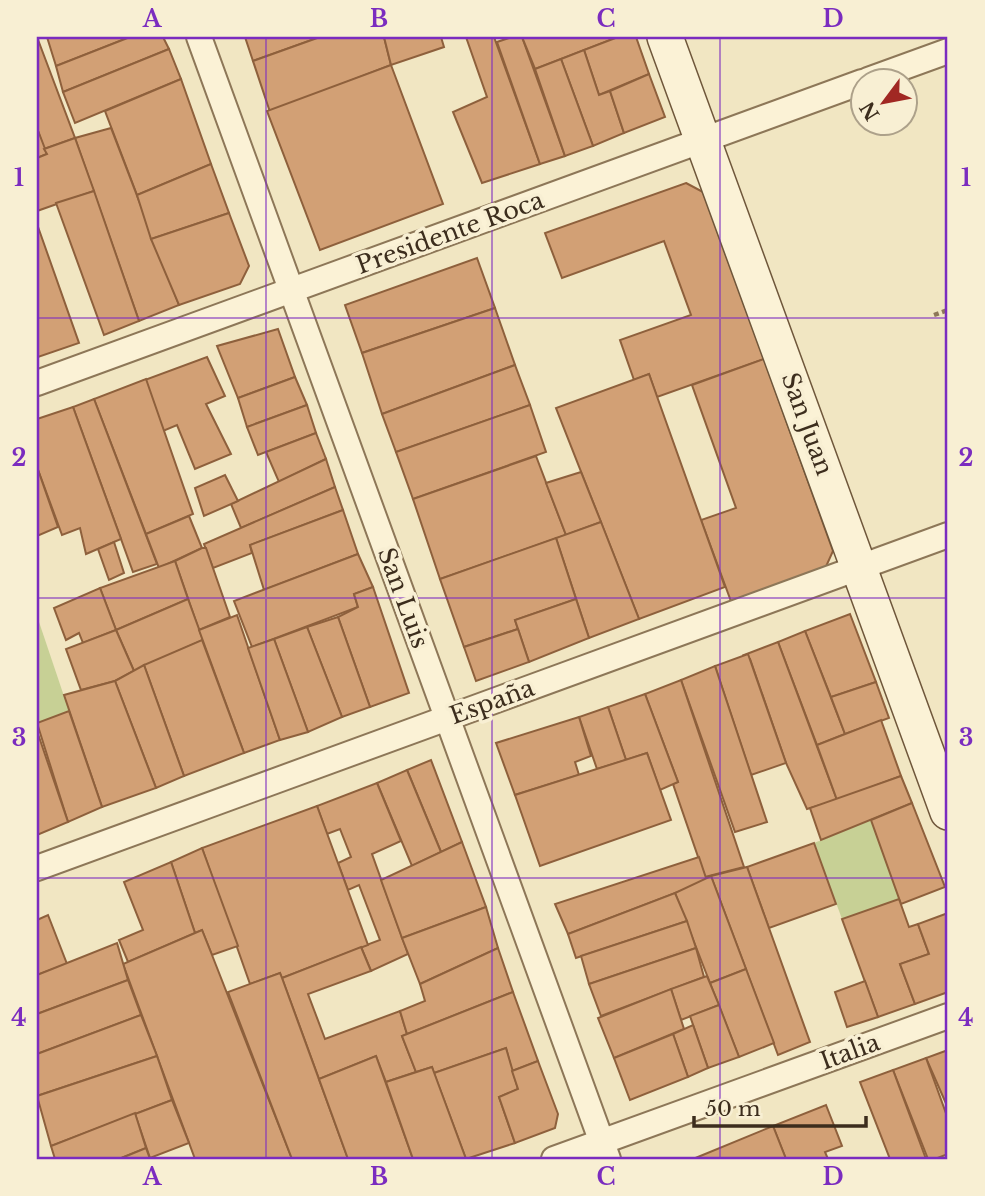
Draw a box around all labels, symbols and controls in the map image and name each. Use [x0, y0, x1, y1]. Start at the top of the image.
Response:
text: A [142, 5, 163, 33]
text: B [370, 5, 388, 33]
text: C [597, 5, 615, 33]
text: D [822, 5, 844, 33]
north arrow [848, 66, 918, 136]
text: N [855, 97, 884, 124]
text: 1 [14, 164, 24, 192]
text: 1 [961, 164, 971, 192]
street label: Presidente Roca [352, 185, 548, 280]
street label: San Juan [776, 369, 839, 479]
text: 2 [12, 444, 26, 472]
text: 2 [959, 444, 973, 472]
street label: San Luis [372, 544, 435, 652]
street label: España [446, 673, 539, 730]
text: 3 [12, 724, 26, 752]
text: 3 [959, 724, 973, 752]
text: 4 [11, 1004, 27, 1032]
text: 4 [958, 1004, 974, 1032]
street label: Italia [816, 1027, 884, 1076]
scale bar [694, 1084, 866, 1128]
text: 50 m [705, 1096, 761, 1122]
text: A [142, 1163, 163, 1191]
text: B [370, 1163, 388, 1191]
text: C [597, 1163, 615, 1191]
text: D [822, 1163, 844, 1191]

